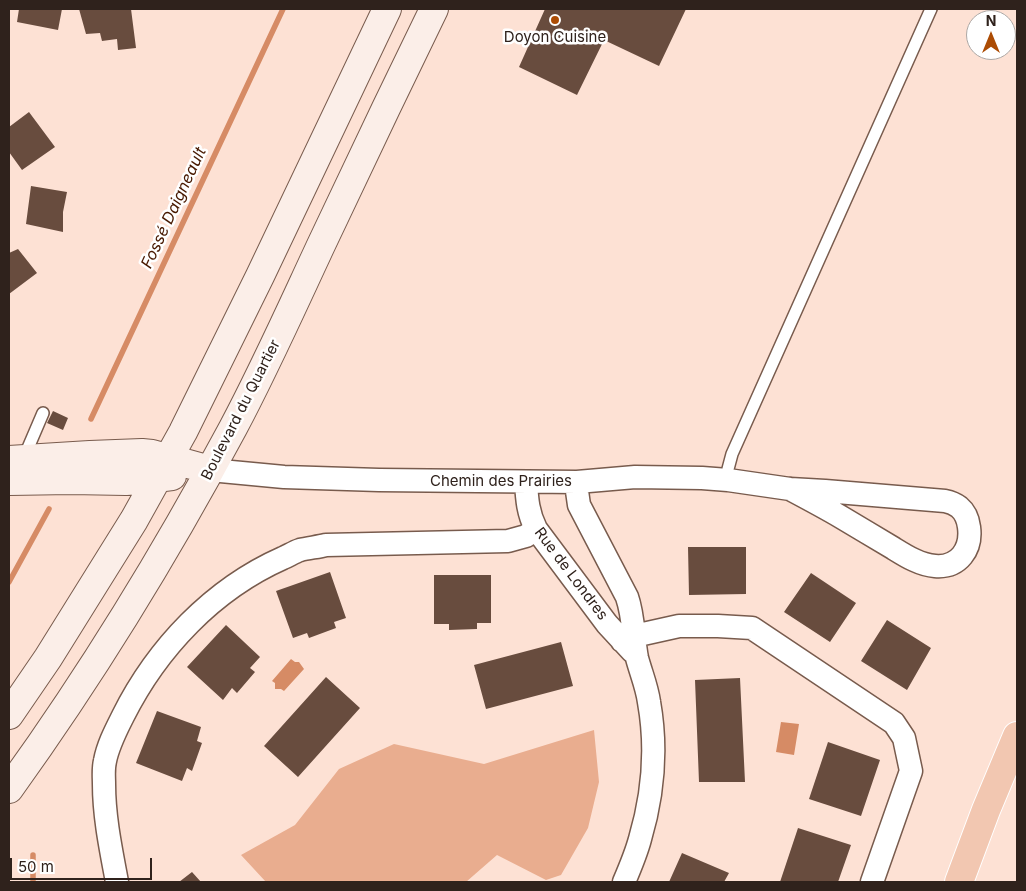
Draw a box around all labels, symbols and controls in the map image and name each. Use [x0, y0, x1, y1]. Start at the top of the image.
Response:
north arrow [966, 10, 1016, 60]
text: N [986, 12, 996, 29]
marker: Doyon Cuisine [549, 14, 561, 26]
place label: Doyon Cuisine [504, 28, 606, 46]
water label: Fossé Daigneault [138, 144, 210, 272]
street label: Boulevard du Quartier [198, 337, 284, 483]
street label: Chemin des Prairies [430, 472, 572, 490]
street label: Rue de Londres [530, 524, 612, 624]
scale bar [12, 848, 155, 880]
text: 50 m [18, 857, 54, 876]

